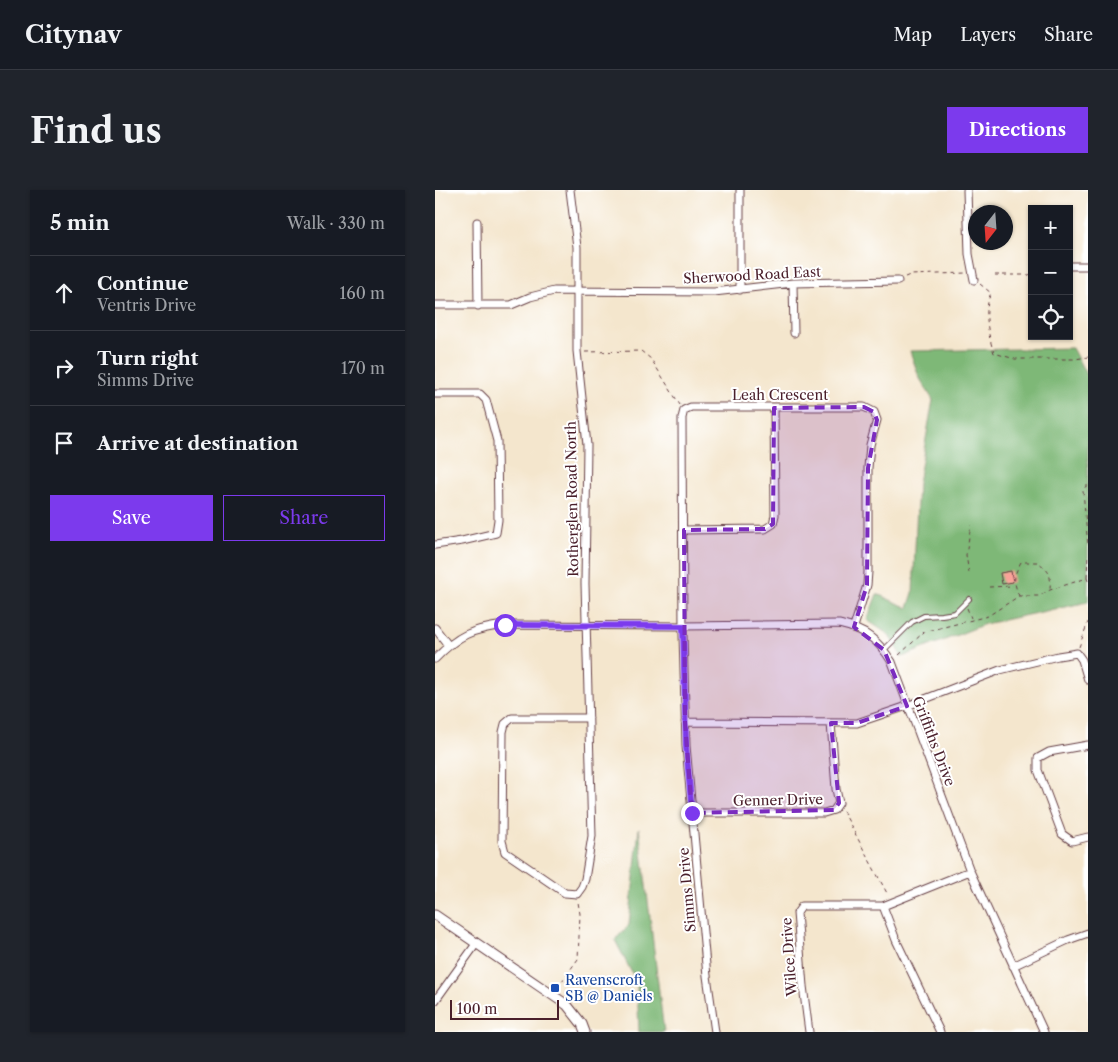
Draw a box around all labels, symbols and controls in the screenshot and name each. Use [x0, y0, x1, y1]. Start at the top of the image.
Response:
text: Citynav [25, 20, 122, 49]
text: Map [894, 24, 932, 46]
text: Layers [960, 24, 1016, 46]
text: Share [1044, 24, 1093, 46]
button: Directions [947, 107, 1088, 153]
text: Find us [30, 109, 162, 152]
north arrow [968, 205, 1013, 250]
map controls [1028, 205, 1073, 340]
button: + [1028, 205, 1073, 250]
text: 5 min [50, 210, 110, 235]
text: Walk · 330 m [287, 213, 385, 233]
button: − [1028, 250, 1073, 295]
street label: Sherwood Road East [683, 262, 821, 288]
text: Continue [97, 272, 189, 295]
icon: ahead [50, 279, 78, 307]
text: 160 m [340, 283, 385, 303]
text: Ventris Drive [97, 295, 196, 315]
button: locate [1028, 295, 1073, 340]
text: Turn right [97, 347, 198, 370]
icon: right [50, 354, 78, 382]
text: 170 m [341, 358, 385, 378]
text: Simms Drive [97, 370, 194, 390]
street label: Leah Crescent [732, 386, 828, 404]
street label: Rotherglen Road North [562, 421, 582, 577]
icon: arrive [50, 429, 78, 457]
text: Arrive at destination [97, 432, 298, 455]
button: Save [50, 495, 213, 541]
button: Share [223, 495, 385, 541]
route start [494, 614, 517, 637]
street label: Griffiths Drive [909, 694, 959, 789]
street label: Genner Drive [733, 790, 823, 810]
route end [681, 802, 704, 825]
street label: Simms Drive [674, 847, 700, 933]
street label: Wilce Drive [777, 917, 801, 998]
place label: Ravenscroft SB @ Daniels [565, 971, 653, 1005]
marker: Ravenscroft SB @ Daniels [549, 982, 561, 994]
scale bar [450, 997, 559, 1020]
text: 100 m [457, 1000, 497, 1018]

